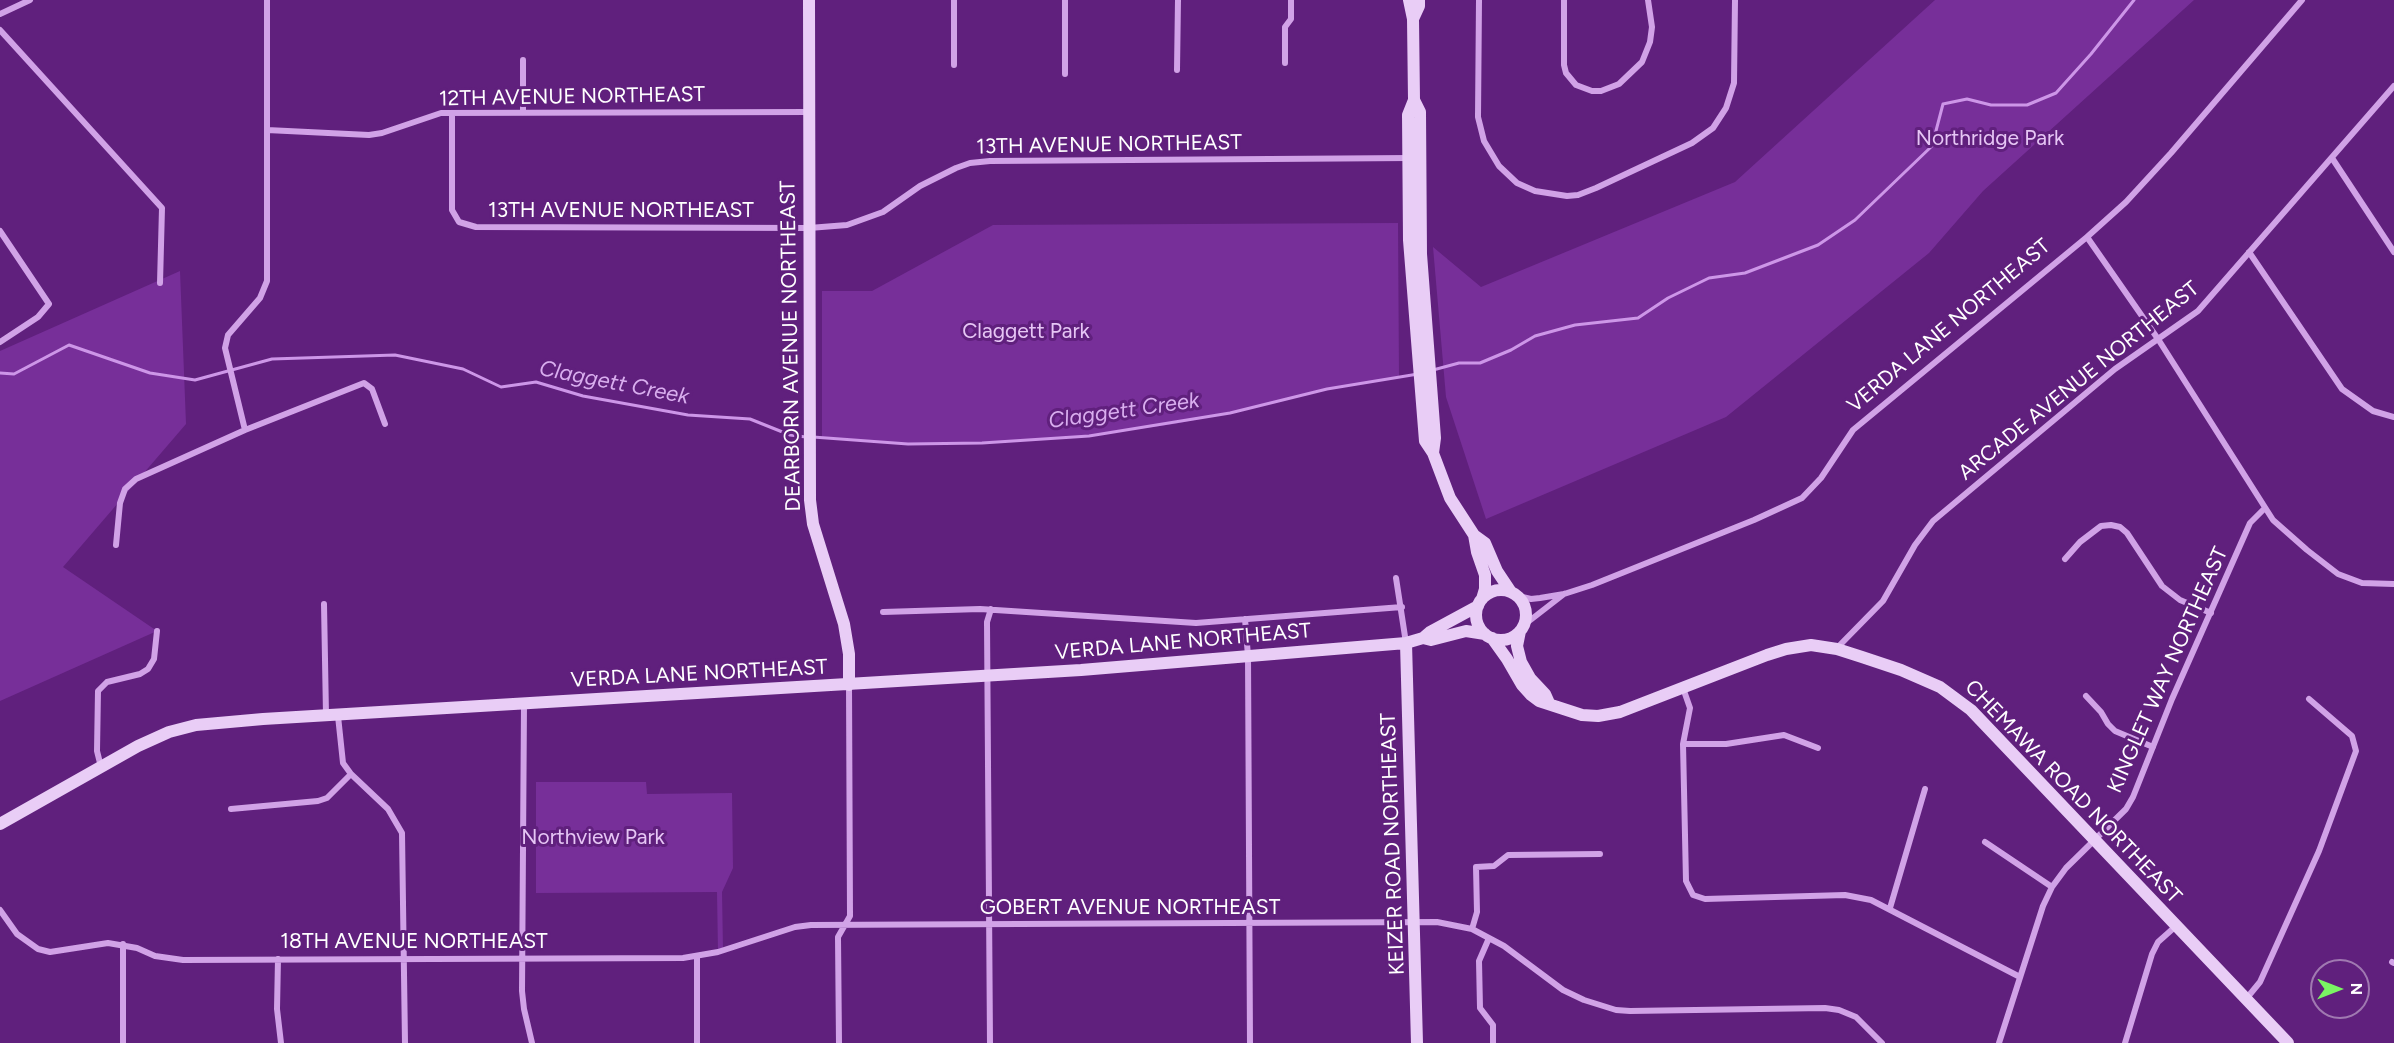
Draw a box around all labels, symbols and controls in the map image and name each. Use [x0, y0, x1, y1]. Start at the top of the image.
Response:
street label: 12TH AVENUE NORTHEAST [439, 82, 705, 112]
park label: Northridge Park [1916, 126, 2064, 152]
street label: 13TH AVENUE NORTHEAST [976, 130, 1242, 160]
street label: DEARBORN AVENUE NORTHEAST [776, 180, 806, 512]
street label: 13TH AVENUE NORTHEAST [488, 198, 754, 224]
street label: VERDA LANE NORTHEAST [1842, 234, 2056, 418]
street label: ARCADE AVENUE NORTHEAST [1954, 276, 2204, 486]
park label: Claggett Park [962, 319, 1090, 345]
water label: Claggett Creek [537, 356, 691, 410]
water label: Claggett Creek [1047, 387, 1201, 435]
street label: KINGLET WAY NORTHEAST [2102, 543, 2234, 797]
street label: VERDA LANE NORTHEAST [1054, 618, 1312, 666]
street label: VERDA LANE NORTHEAST [570, 655, 828, 693]
street label: CHEMAWA ROAD NORTHEAST [1959, 675, 2187, 909]
street label: KEIZER ROAD NORTHEAST [1376, 712, 1410, 976]
park label: Northview Park [521, 825, 665, 851]
street label: GOBERT AVENUE NORTHEAST [980, 895, 1280, 921]
street label: 18TH AVENUE NORTHEAST [280, 929, 548, 955]
north arrow [2310, 959, 2370, 1019]
text: N [2347, 983, 2366, 995]

